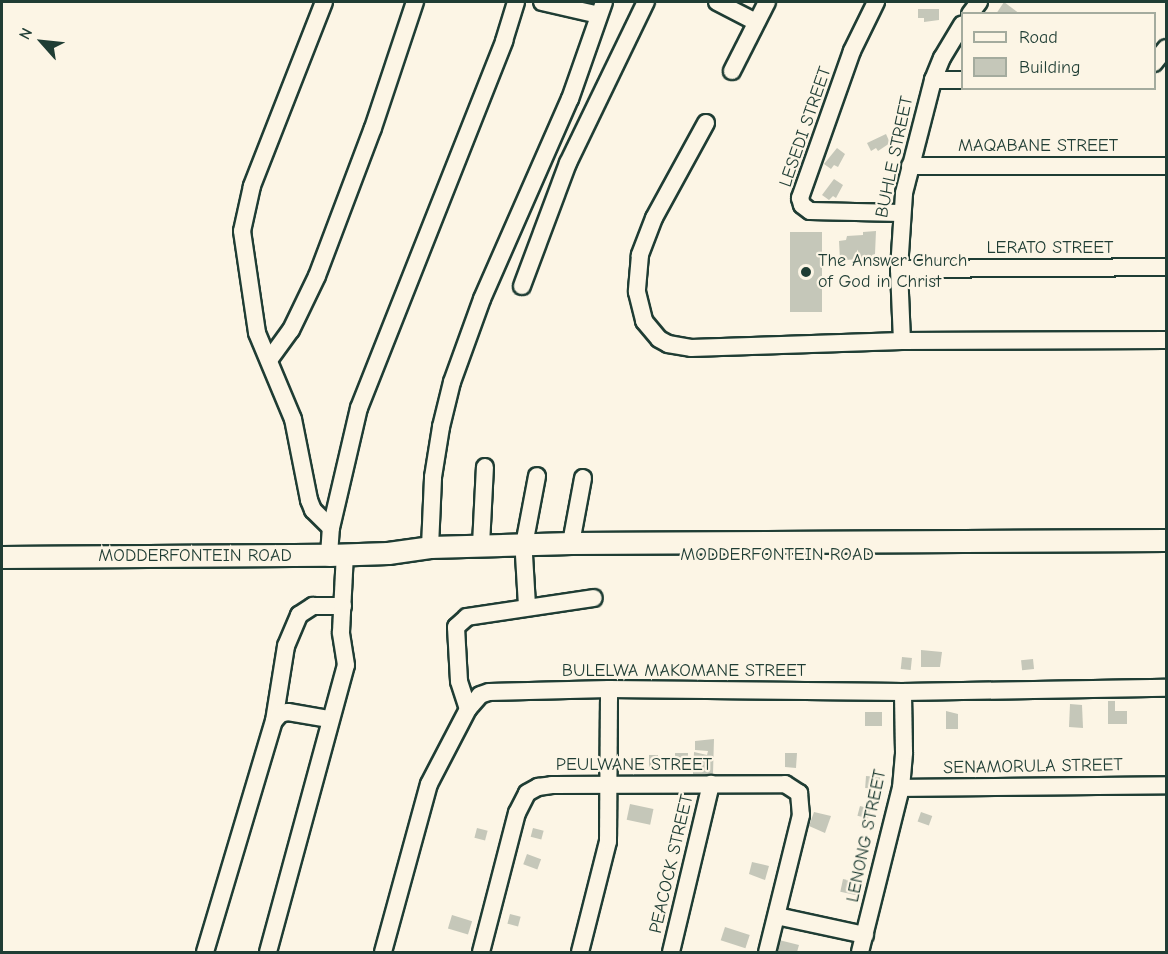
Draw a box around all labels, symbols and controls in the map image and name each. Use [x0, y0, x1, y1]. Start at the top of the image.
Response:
north arrow [12, 12, 72, 72]
legend [961, 12, 1156, 90]
text: N [16, 25, 36, 43]
text: Road [1019, 27, 1058, 48]
text: Building [1019, 57, 1081, 78]
street label: LESEDI STREET [775, 64, 837, 190]
street label: BUHLE STREET [872, 94, 918, 220]
street label: MAQABANE STREET [958, 135, 1118, 157]
street label: LERATO STREET [987, 237, 1113, 259]
place label: The Answer Church of God in Christ [818, 251, 967, 294]
marker: The Answer Church of God in Christ [799, 265, 813, 279]
street label: MODDERFONTEIN ROAD [680, 544, 874, 566]
street label: MODDERFONTEIN ROAD [98, 545, 292, 567]
street label: BULELWA MAKOMANE STREET [562, 660, 806, 682]
street label: PEULWANE STREET [556, 754, 712, 776]
street label: SENAMORULA STREET [943, 755, 1123, 779]
street label: LENONG STREET [842, 768, 892, 904]
street label: PEACOCK STREET [645, 792, 699, 936]

